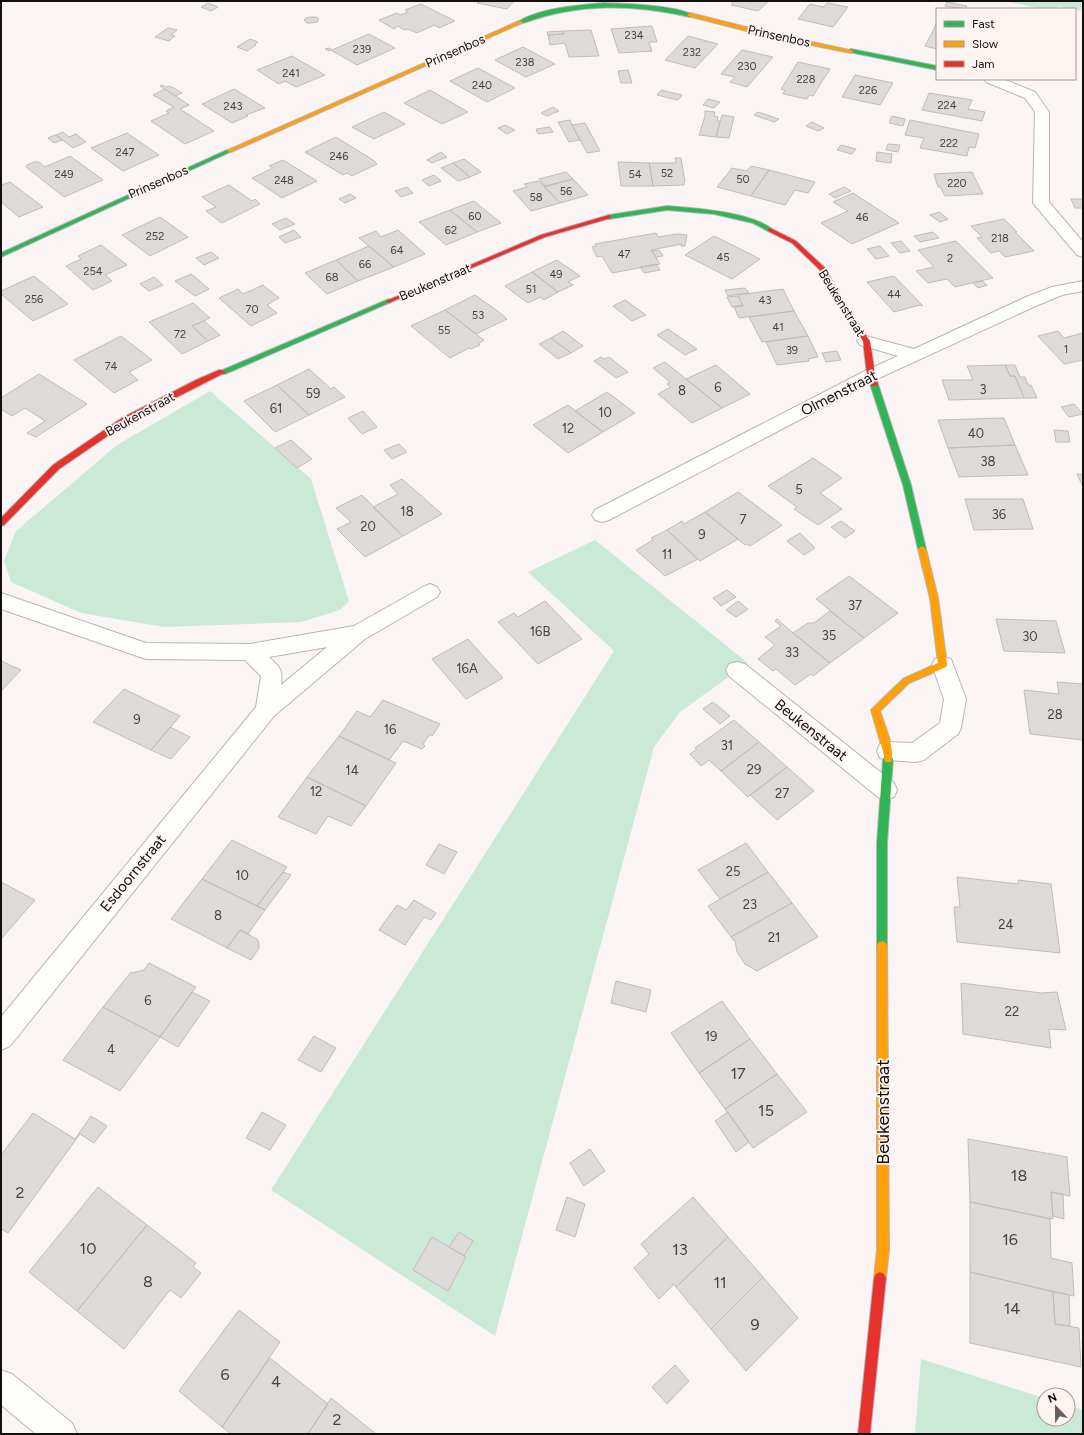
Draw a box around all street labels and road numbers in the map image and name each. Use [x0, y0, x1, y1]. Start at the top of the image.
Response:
street label: Prinsenbos [746, 22, 812, 50]
street label: Prinsenbos [423, 31, 487, 71]
street label: Prinsenbos [126, 162, 190, 202]
street label: Beukenstraat [397, 260, 473, 304]
street label: Beukenstraat [815, 267, 869, 339]
street label: Olmenstraat [798, 366, 880, 420]
street label: Beukenstraat [103, 389, 177, 439]
street label: Beukenstraat [771, 695, 851, 765]
street label: Esdoornstraat [96, 830, 170, 915]
street label: Beukenstraat [872, 1059, 894, 1165]

